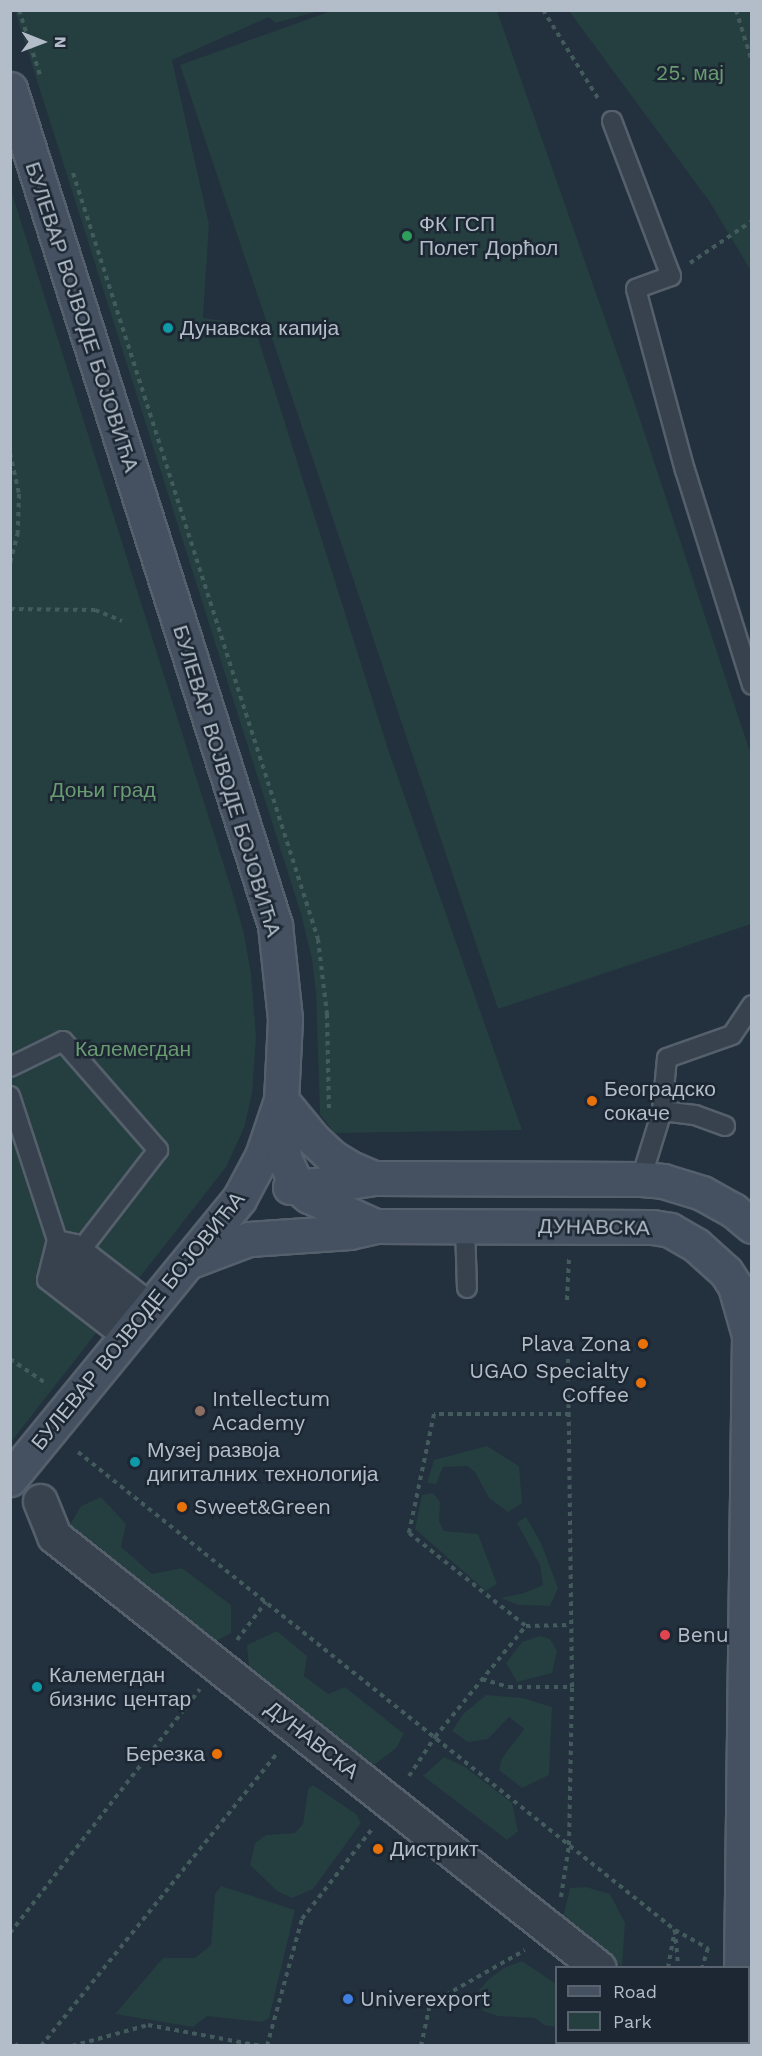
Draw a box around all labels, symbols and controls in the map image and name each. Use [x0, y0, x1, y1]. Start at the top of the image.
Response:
north arrow [12, 12, 72, 72]
text: N [51, 36, 70, 48]
park label: 25. мај [656, 60, 724, 86]
street label: БУЛЕВАР ВОЈВОДЕ БОЈОВИЋА [20, 159, 144, 475]
place label: ФК ГСП Полет Дорћол [419, 211, 558, 261]
marker: ФК ГСП Полет Дорћол [400, 229, 414, 243]
place label: Дунавска капија [180, 315, 339, 341]
marker: Дунавска капија [161, 321, 175, 335]
street label: БУЛЕВАР ВОЈВОДЕ БОЈОВИЋА [167, 622, 287, 940]
park label: Доњи град [50, 777, 156, 803]
park label: Калемегдан [75, 1036, 191, 1062]
place label: Београдско сокаче [604, 1076, 716, 1126]
marker: Београдско сокаче [585, 1094, 599, 1108]
street label: БУЛЕВАР ВОЈВОДЕ БОЈОВИЋА [26, 1187, 250, 1455]
street label: ДУНАВСКА [538, 1213, 650, 1241]
place label: Plava Zona [520, 1331, 631, 1357]
marker: Plava Zona [636, 1337, 650, 1351]
place label: UGAO Specialty Coffee [469, 1358, 629, 1408]
marker: UGAO Specialty Coffee [634, 1376, 648, 1390]
place label: Intellectum Academy [212, 1386, 330, 1436]
marker: Intellectum Academy [193, 1404, 207, 1418]
place label: Музеј развоја дигиталних технологија [147, 1437, 378, 1487]
marker: Музеј развоја дигиталних технологија [128, 1455, 142, 1469]
place label: Sweet&Green [194, 1494, 331, 1520]
marker: Sweet&Green [175, 1500, 189, 1514]
place label: Benu [677, 1622, 729, 1648]
marker: Benu [658, 1628, 672, 1642]
place label: Калемегдан бизнис центар [49, 1662, 191, 1712]
marker: Калемегдан бизнис центар [30, 1680, 44, 1694]
street label: ДУНАВСКА [260, 1696, 364, 1784]
place label: Березка [126, 1741, 205, 1767]
marker: Березка [210, 1747, 224, 1761]
place label: Дистрикт [390, 1836, 479, 1862]
marker: Дистрикт [371, 1842, 385, 1856]
legend [555, 1966, 750, 2044]
text: Road [613, 1981, 657, 2002]
place label: Univerexport [360, 1986, 490, 2012]
marker: Univerexport [341, 1992, 355, 2006]
text: Park [613, 2011, 652, 2032]

